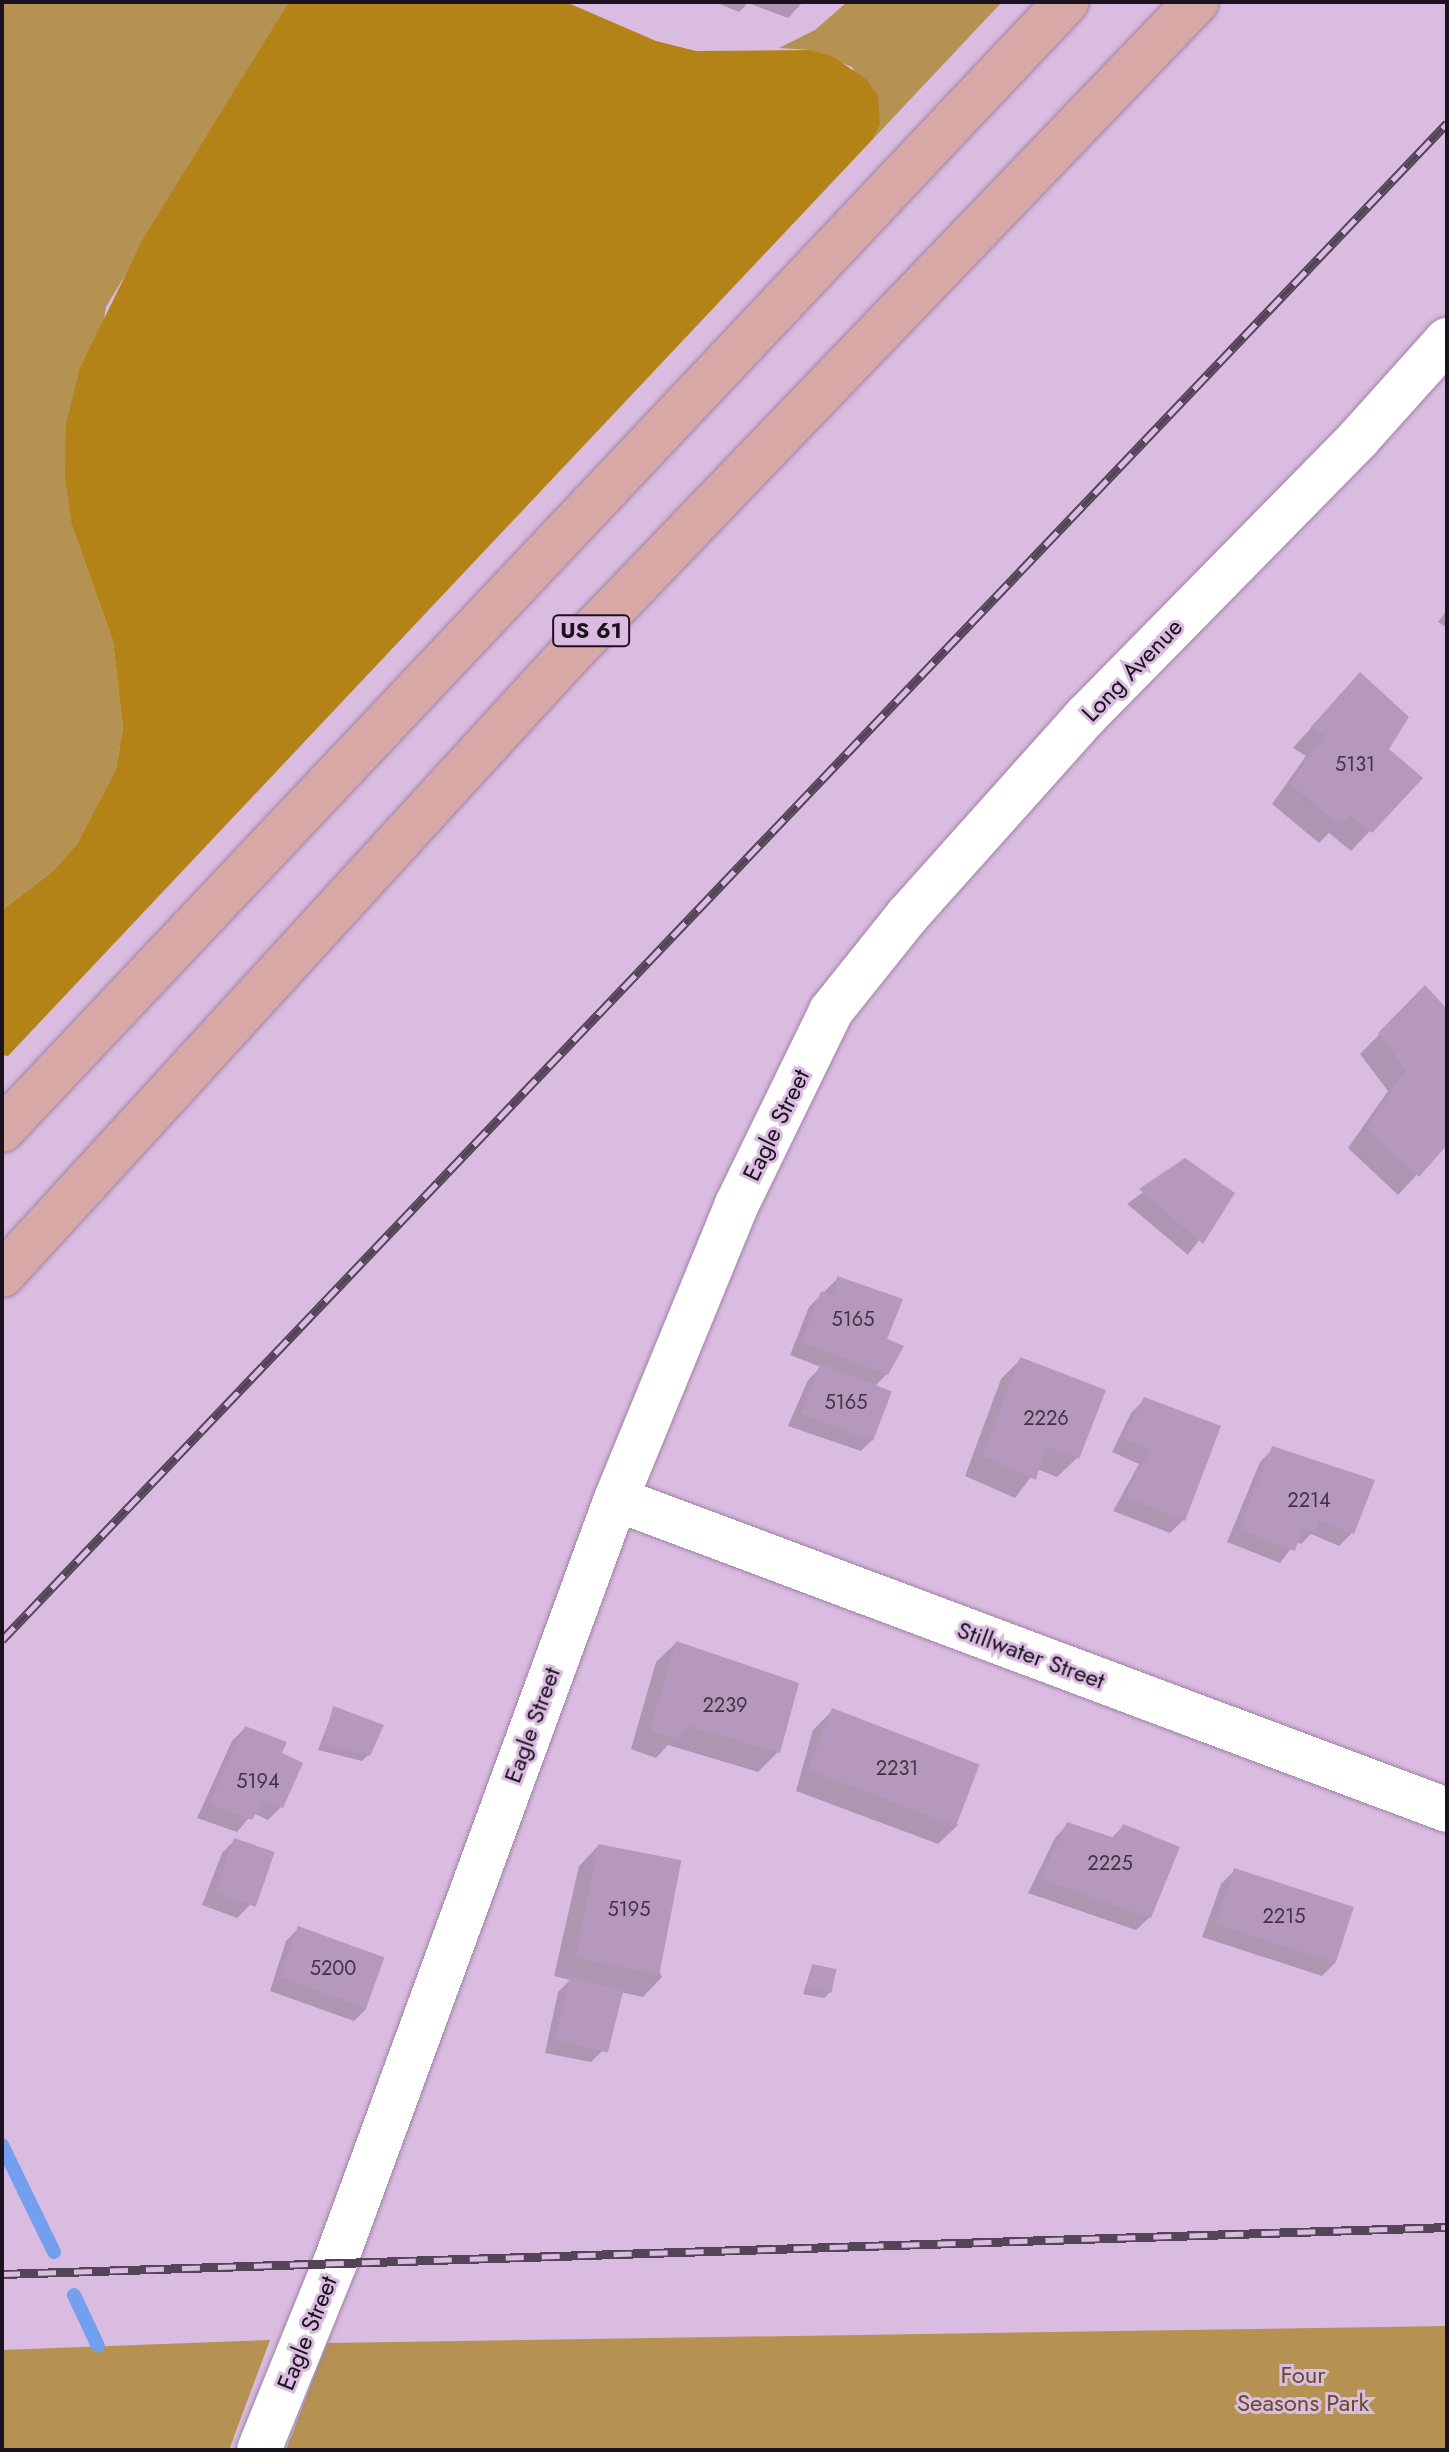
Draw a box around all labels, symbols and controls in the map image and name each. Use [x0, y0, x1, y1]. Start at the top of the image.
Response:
street label: Long Avenue [1076, 612, 1188, 728]
road number: US 61 [551, 613, 631, 649]
house number: 5131 [1335, 752, 1375, 776]
street label: Eagle Street [737, 1064, 815, 1186]
house number: 5165 [831, 1307, 875, 1331]
house number: 5165 [824, 1390, 868, 1414]
house number: 2226 [1023, 1406, 1069, 1430]
house number: 2214 [1287, 1488, 1331, 1512]
street label: Stillwater Street [953, 1615, 1109, 1695]
street label: Eagle Street [498, 1663, 566, 1787]
house number: 2239 [702, 1693, 748, 1717]
house number: 2231 [876, 1756, 918, 1780]
house number: 5194 [236, 1769, 280, 1793]
house number: 2225 [1087, 1851, 1133, 1875]
house number: 5195 [607, 1897, 651, 1921]
house number: 2215 [1262, 1904, 1306, 1928]
house number: 5200 [310, 1956, 356, 1980]
street label: Eagle Street [271, 2272, 343, 2394]
park label: Four Seasons Park [1237, 2361, 1369, 2417]

